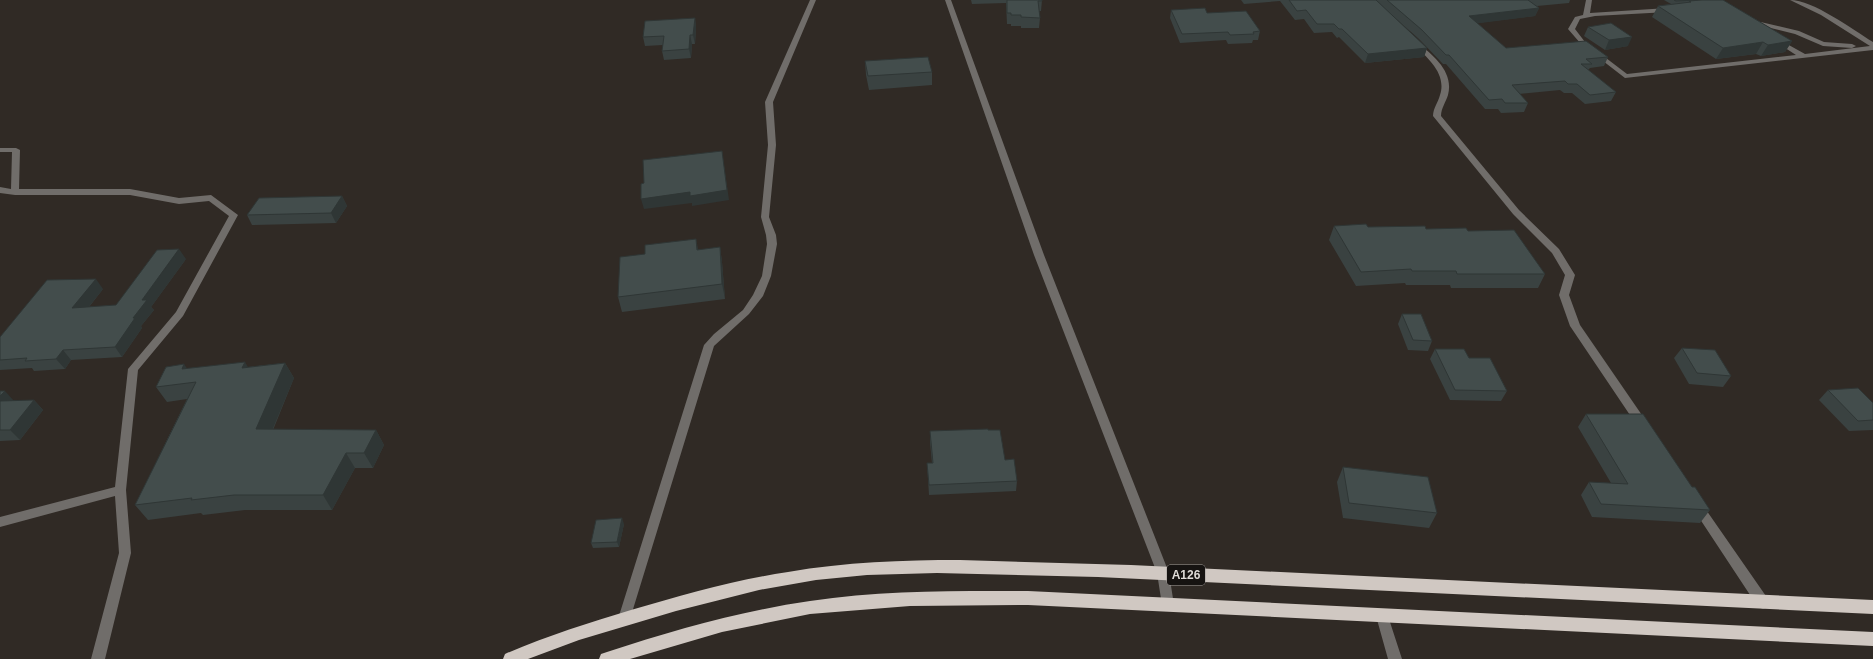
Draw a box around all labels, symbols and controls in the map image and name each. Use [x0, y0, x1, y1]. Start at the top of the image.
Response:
road number: A126 [1167, 565, 1205, 585]

